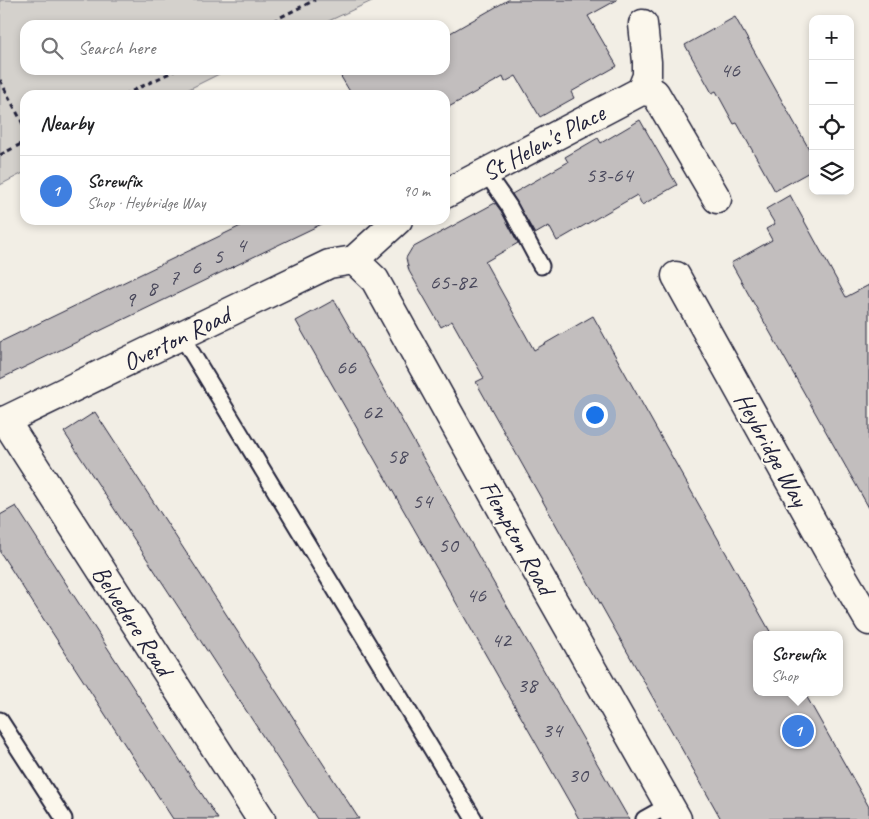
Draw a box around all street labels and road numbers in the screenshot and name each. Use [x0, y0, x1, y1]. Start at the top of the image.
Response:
street label: St Helen's Place [477, 96, 612, 189]
street label: Overton Road [117, 297, 239, 379]
street label: Heybridge Way [727, 387, 817, 514]
street label: Flempton Road [473, 475, 563, 603]
street label: Belvedere Road [85, 559, 182, 685]

